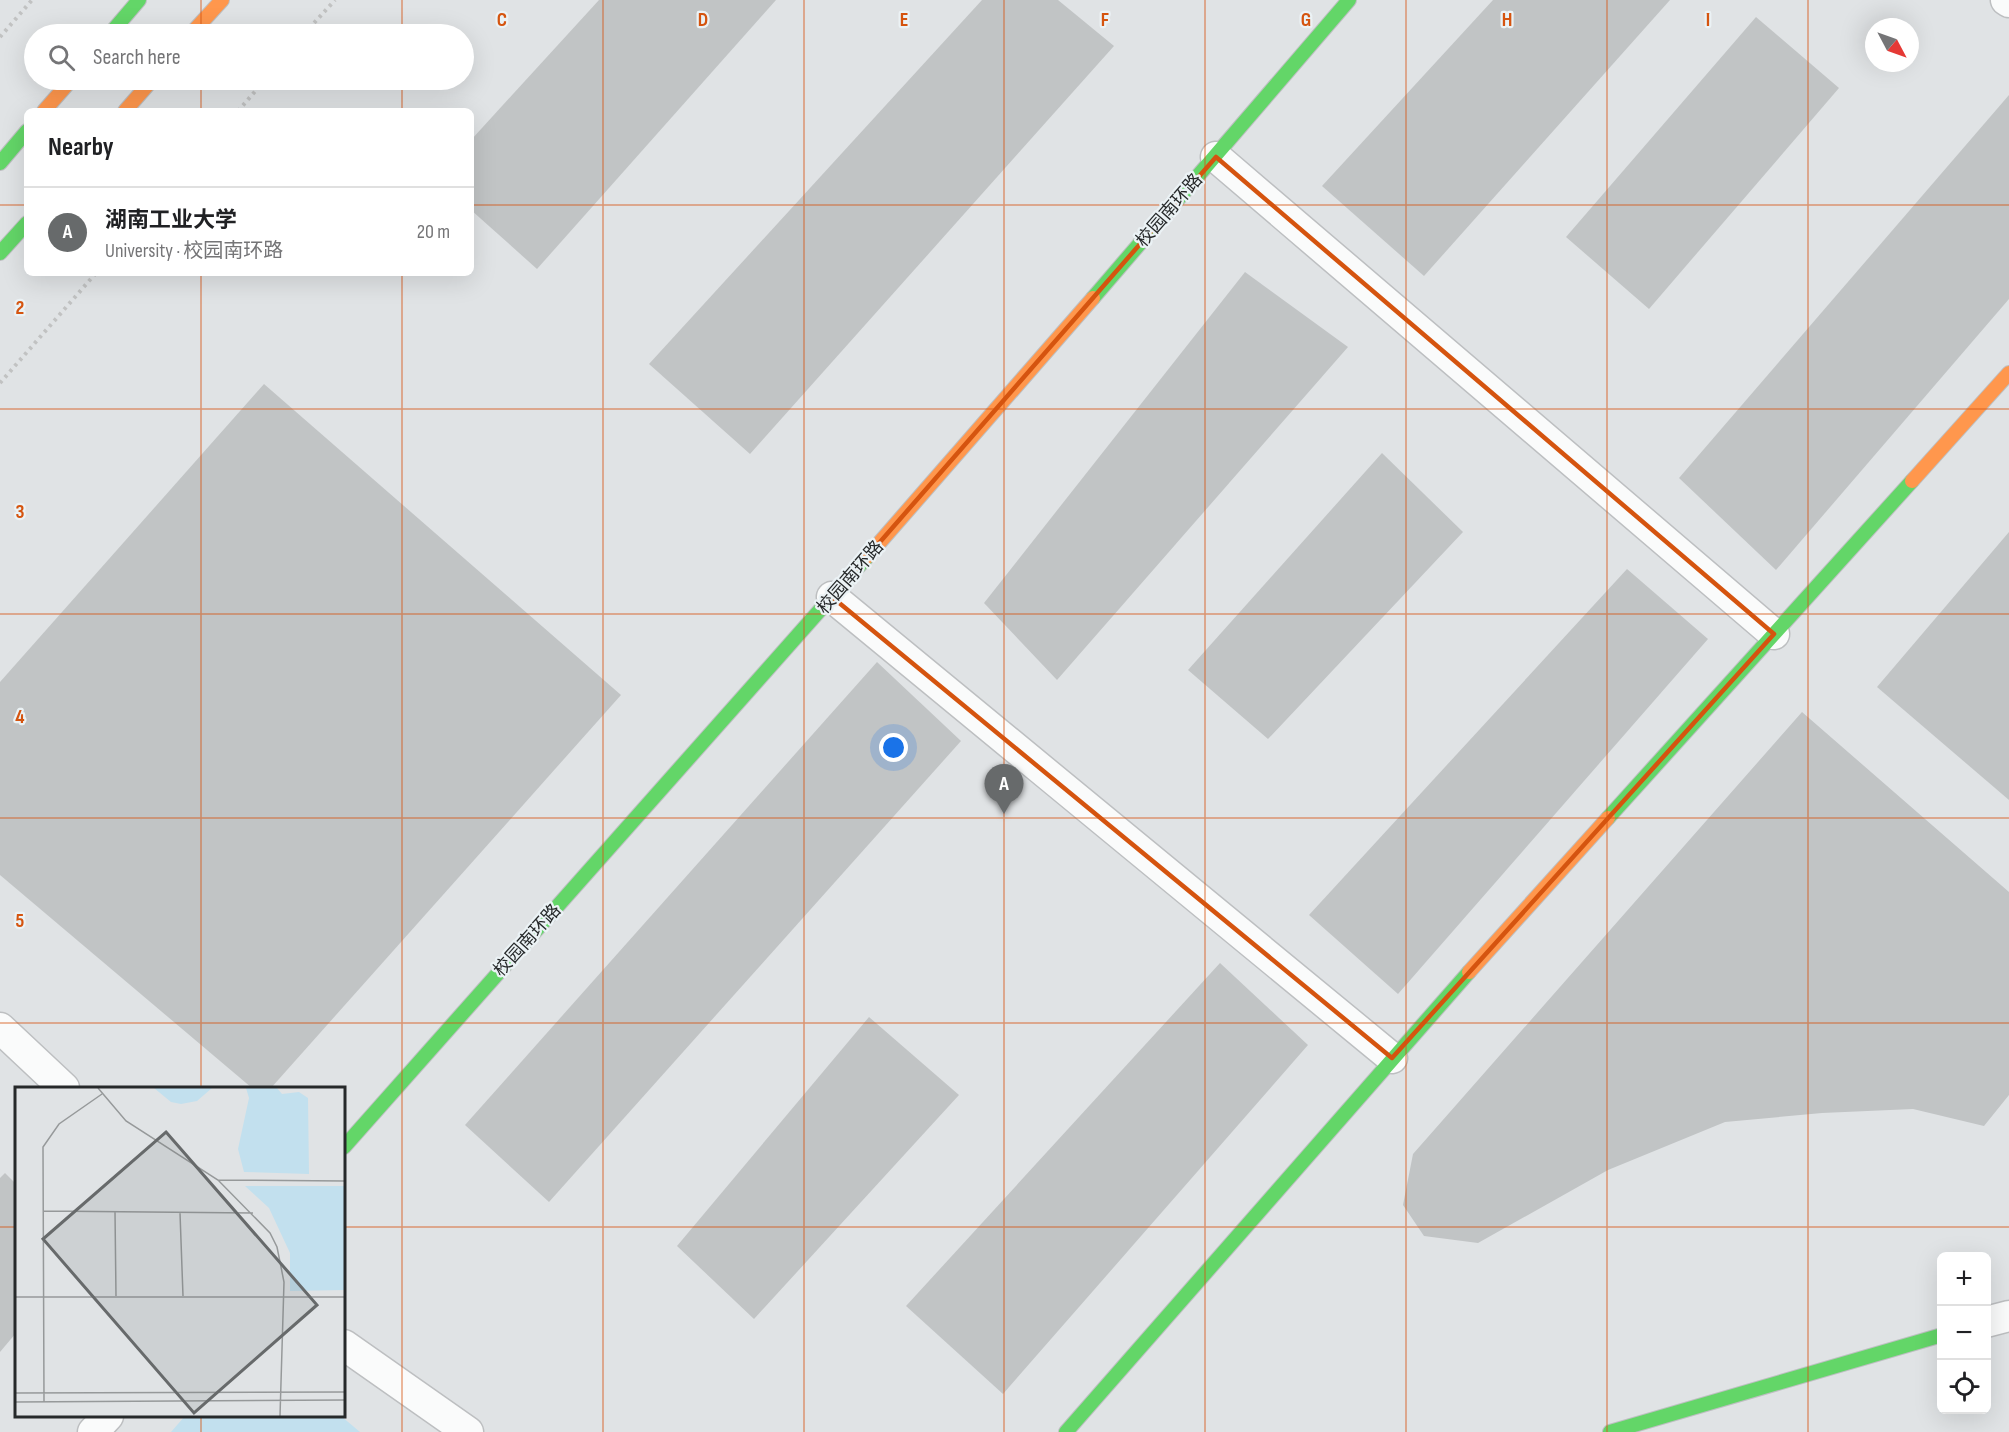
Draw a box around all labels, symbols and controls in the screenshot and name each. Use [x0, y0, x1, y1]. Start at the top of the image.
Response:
text: C [497, 8, 507, 32]
text: D [698, 8, 708, 32]
text: E [900, 8, 908, 32]
text: F [1101, 8, 1109, 32]
text: G [1301, 8, 1311, 32]
text: H [1502, 8, 1512, 32]
text: I [1706, 8, 1710, 32]
north arrow [1865, 18, 1919, 72]
search box [24, 24, 474, 90]
icon: search [45, 41, 78, 74]
text: Search here [93, 44, 180, 71]
text: Nearby [48, 132, 114, 163]
street label: 校园南环路 [1132, 169, 1207, 251]
text: 湖南工业大学 [105, 207, 237, 234]
text: A [63, 220, 72, 244]
text: 20 m [417, 220, 450, 244]
text: University · 校园南环路 [105, 239, 283, 263]
text: 2 [16, 296, 24, 320]
text: 3 [16, 500, 25, 524]
street label: 校园南环路 [813, 536, 888, 618]
text: 4 [15, 705, 25, 729]
your location [879, 733, 908, 762]
pin: A [984, 764, 1024, 814]
street label: 校园南环路 [489, 900, 565, 981]
text: 5 [16, 909, 25, 933]
inset map [15, 1087, 345, 1417]
map controls [1937, 1252, 1991, 1414]
button: + [1937, 1252, 1991, 1306]
button: − [1937, 1306, 1991, 1360]
button: locate [1937, 1360, 1991, 1414]

